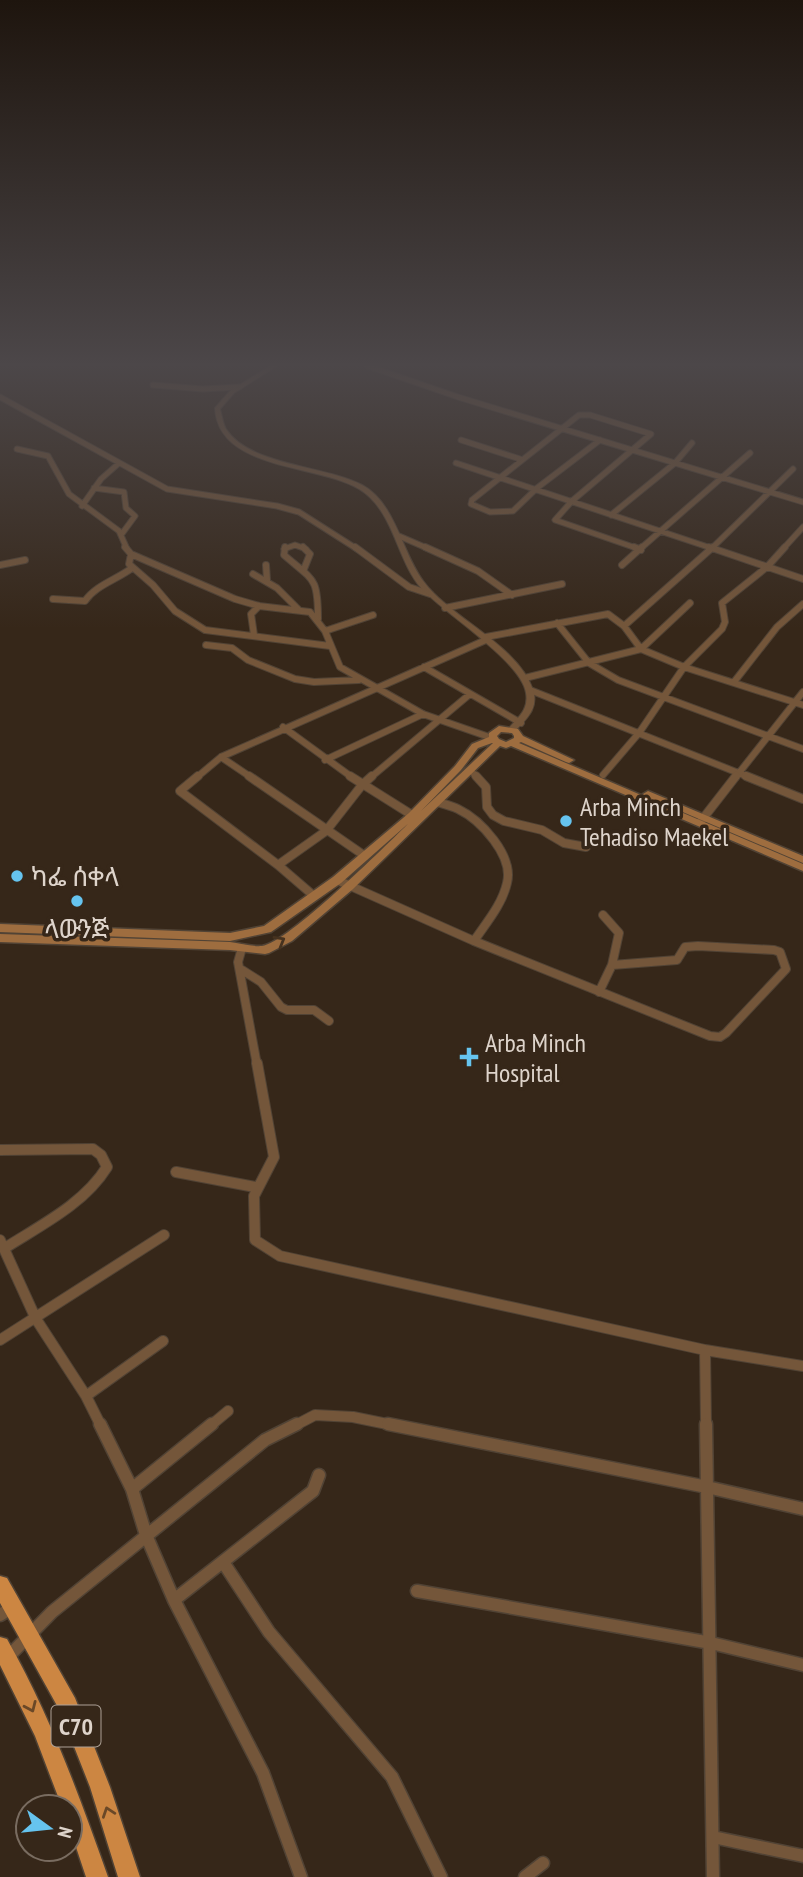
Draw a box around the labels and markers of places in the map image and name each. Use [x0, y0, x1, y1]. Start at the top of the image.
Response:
place label: Arba Minch Tehadiso Maekel [580, 790, 728, 853]
marker: Arba Minch Tehadiso Maekel [558, 813, 574, 829]
place label: ካፌ ሰቀላ [31, 860, 120, 893]
marker: ካፌ ሰቀላ [9, 868, 25, 884]
marker: ላውንጅ [69, 893, 85, 909]
place label: ላውንጅ [45, 912, 110, 945]
place label: Arba Minch Hospital [485, 1026, 586, 1089]
marker: Arba Minch Hospital [459, 1047, 479, 1067]

